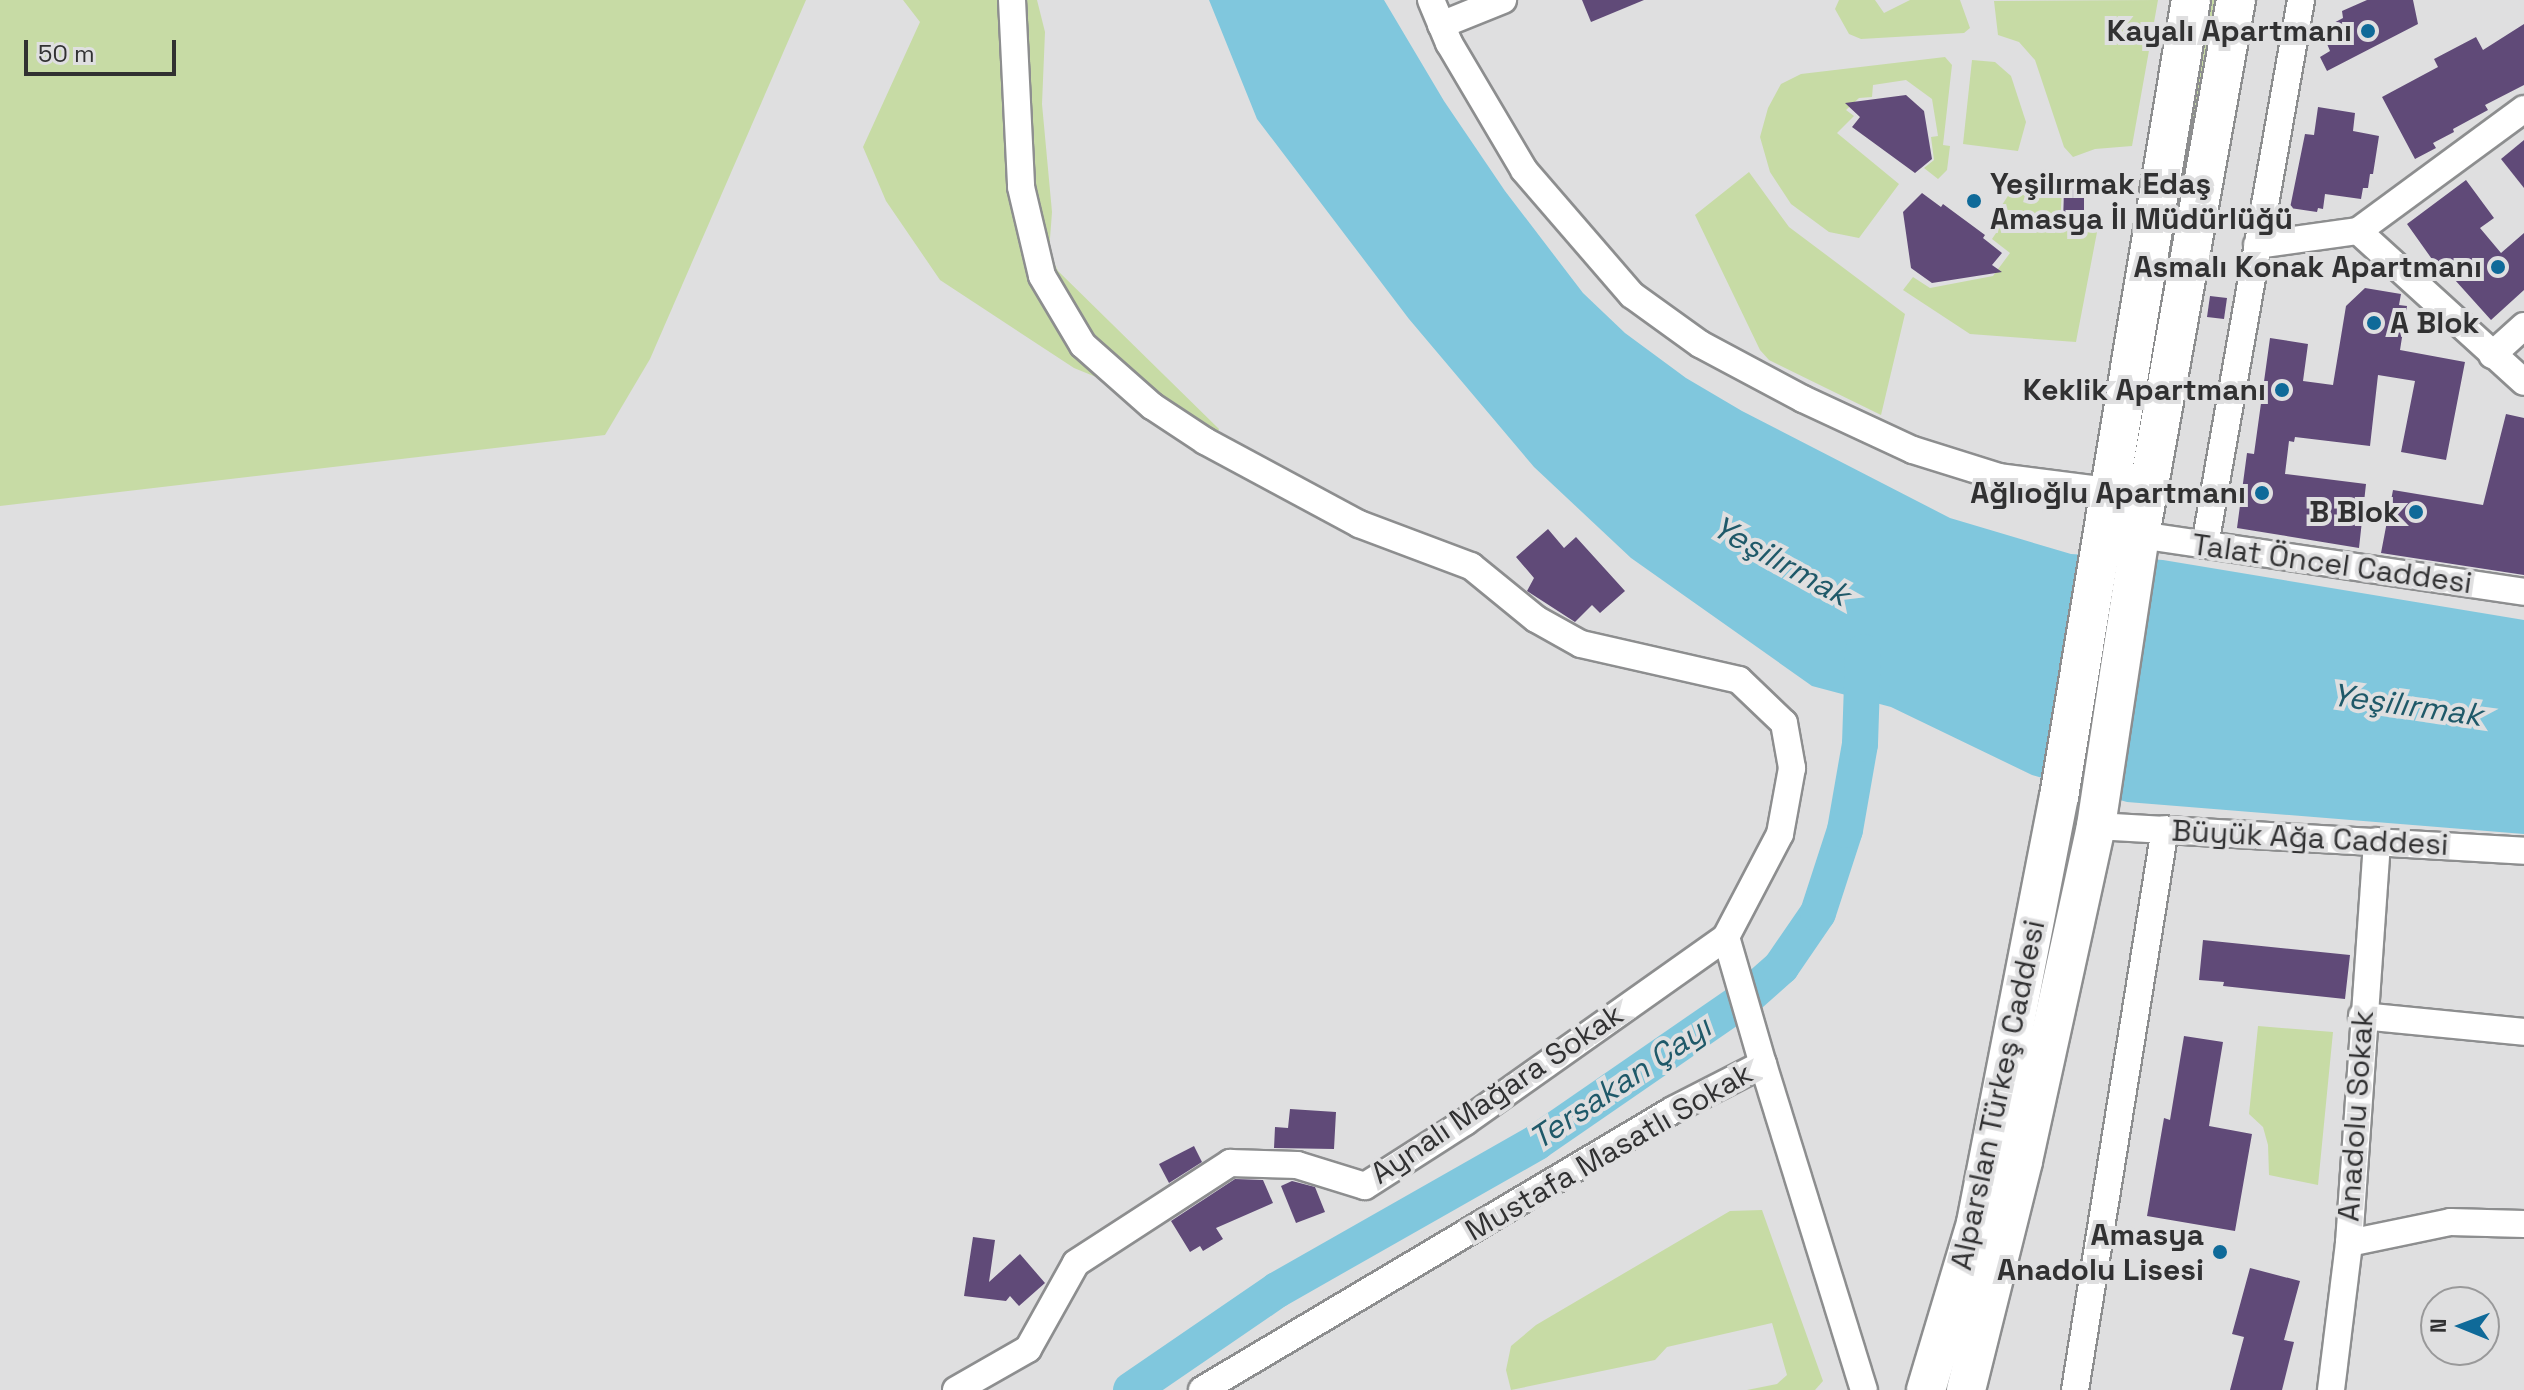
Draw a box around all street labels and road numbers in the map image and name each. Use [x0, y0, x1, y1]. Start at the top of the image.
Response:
street label: Talat Öncel Caddesi [2190, 527, 2474, 601]
street label: Büyük Ağa Caddesi [2170, 813, 2450, 863]
street label: Alparslan Türkeş Caddesi [1943, 916, 2053, 1274]
street label: Aynalı Mağara Sokak [1364, 996, 1630, 1192]
street label: Anadolu Sokak [2331, 1009, 2381, 1223]
street label: Mustafa Masatlı Sokak [1459, 1055, 1759, 1249]

